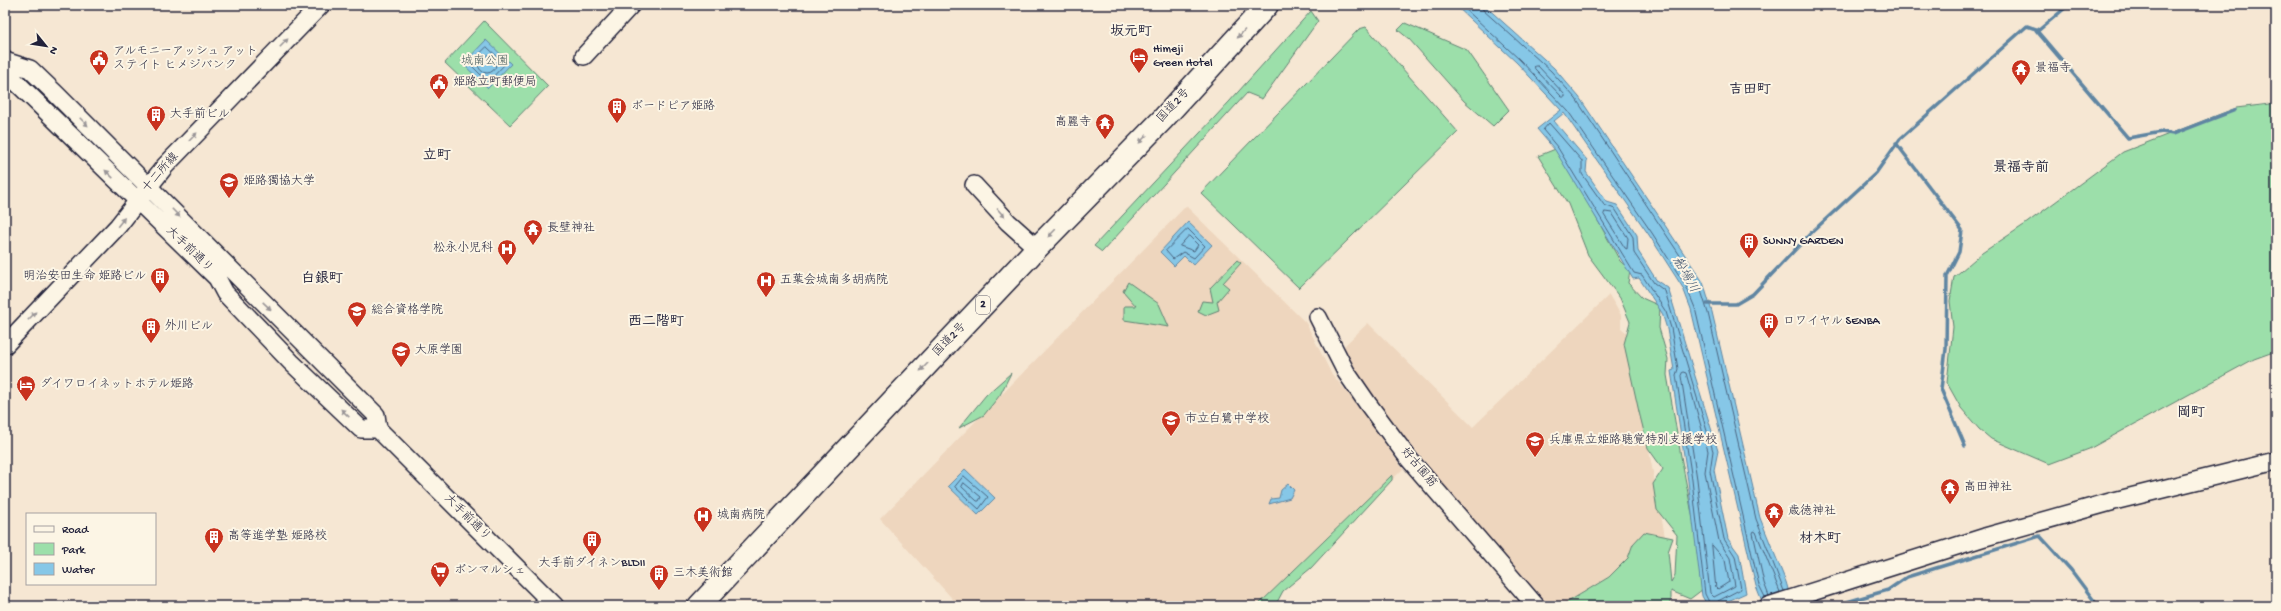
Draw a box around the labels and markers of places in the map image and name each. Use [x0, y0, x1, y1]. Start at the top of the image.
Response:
place label: Himeji Green Hotel [1153, 43, 1213, 71]
place label: アルモニーアッシュ アット ステイト ヒメジバンク [113, 45, 258, 73]
hotel icon: Himeji Green Hotel [1128, 46, 1150, 74]
public building icon: アルモニーアッシュ アット ステイト ヒメジバンク [88, 48, 110, 76]
temple icon: 景福寺 [2010, 58, 2032, 86]
place label: 景福寺 [2035, 61, 2071, 76]
public building icon: 姫路立町郵便局 [428, 72, 450, 100]
place label: 姫路立町郵便局 [453, 75, 537, 90]
building icon: ボードピア姫路 [606, 96, 628, 124]
place label: ボードピア姫路 [631, 99, 715, 114]
building icon: 大手前ビル [145, 104, 167, 132]
place label: 大手前ビル [170, 107, 230, 122]
temple icon: 高麗寺 [1094, 112, 1116, 140]
place label: 高麗寺 [1055, 115, 1091, 130]
school or university icon: 姫路獨協大学 [218, 171, 240, 199]
place label: 姫路獨協大学 [243, 174, 315, 189]
temple icon: 長壁神社 [522, 218, 544, 246]
place label: 長壁神社 [547, 221, 595, 236]
building icon: SUNNY GARDEN [1738, 231, 1760, 259]
place label: SUNNY GARDEN [1763, 235, 1844, 249]
hospital icon: 松永小児科 [496, 238, 518, 266]
place label: 松永小児科 [433, 241, 493, 256]
building icon: 明治安田生命 姫路ビル [149, 266, 171, 294]
place label: 明治安田生命 姫路ビル [23, 269, 146, 284]
hospital icon: 五葉会城南多胡病院 [755, 270, 777, 298]
place label: 五葉会城南多胡病院 [780, 273, 888, 288]
school or university icon: 総合資格学院 [346, 300, 368, 328]
place label: 総合資格学院 [371, 302, 443, 318]
building icon: ロワイヤル SENBA [1758, 311, 1780, 339]
place label: ロワイヤル SENBA [1783, 315, 1881, 329]
building icon: 外川ビル [140, 316, 162, 344]
place label: 外川ビル [165, 319, 213, 334]
school or university icon: 大原学園 [390, 340, 412, 368]
place label: 大原学園 [415, 343, 463, 358]
hotel icon: ダイワロイネットホテル姫路 [15, 374, 37, 402]
place label: ダイワロイネットホテル姫路 [40, 377, 194, 392]
school or university icon: 市立白鷺中学校 [1160, 409, 1182, 437]
place label: 市立白鷺中学校 [1185, 412, 1269, 427]
school or university icon: 兵庫県立姫路聴覚特別支援学校 [1524, 430, 1546, 458]
place label: 兵庫県立姫路聴覚特別支援学校 [1549, 433, 1717, 448]
temple icon: 高田神社 [1939, 477, 1961, 505]
place label: 高田神社 [1964, 480, 2012, 495]
temple icon: 歳徳神社 [1763, 501, 1785, 529]
place label: 歳徳神社 [1788, 504, 1836, 519]
hospital icon: 城南病院 [692, 505, 714, 533]
place label: 城南病院 [717, 508, 765, 523]
building icon: 高等進学塾 姫路校 [203, 526, 225, 554]
place label: 高等進学塾 姫路校 [228, 529, 327, 544]
building icon: 大手前ダイネンBLDII [581, 529, 603, 557]
place label: 大手前ダイネンBLDII [539, 556, 646, 571]
supermarket icon: ボンマルシェ [429, 560, 451, 588]
building icon: 三木美術館 [648, 563, 670, 591]
place label: ボンマルシェ [454, 564, 526, 578]
place label: 三木美術館 [673, 566, 733, 581]

